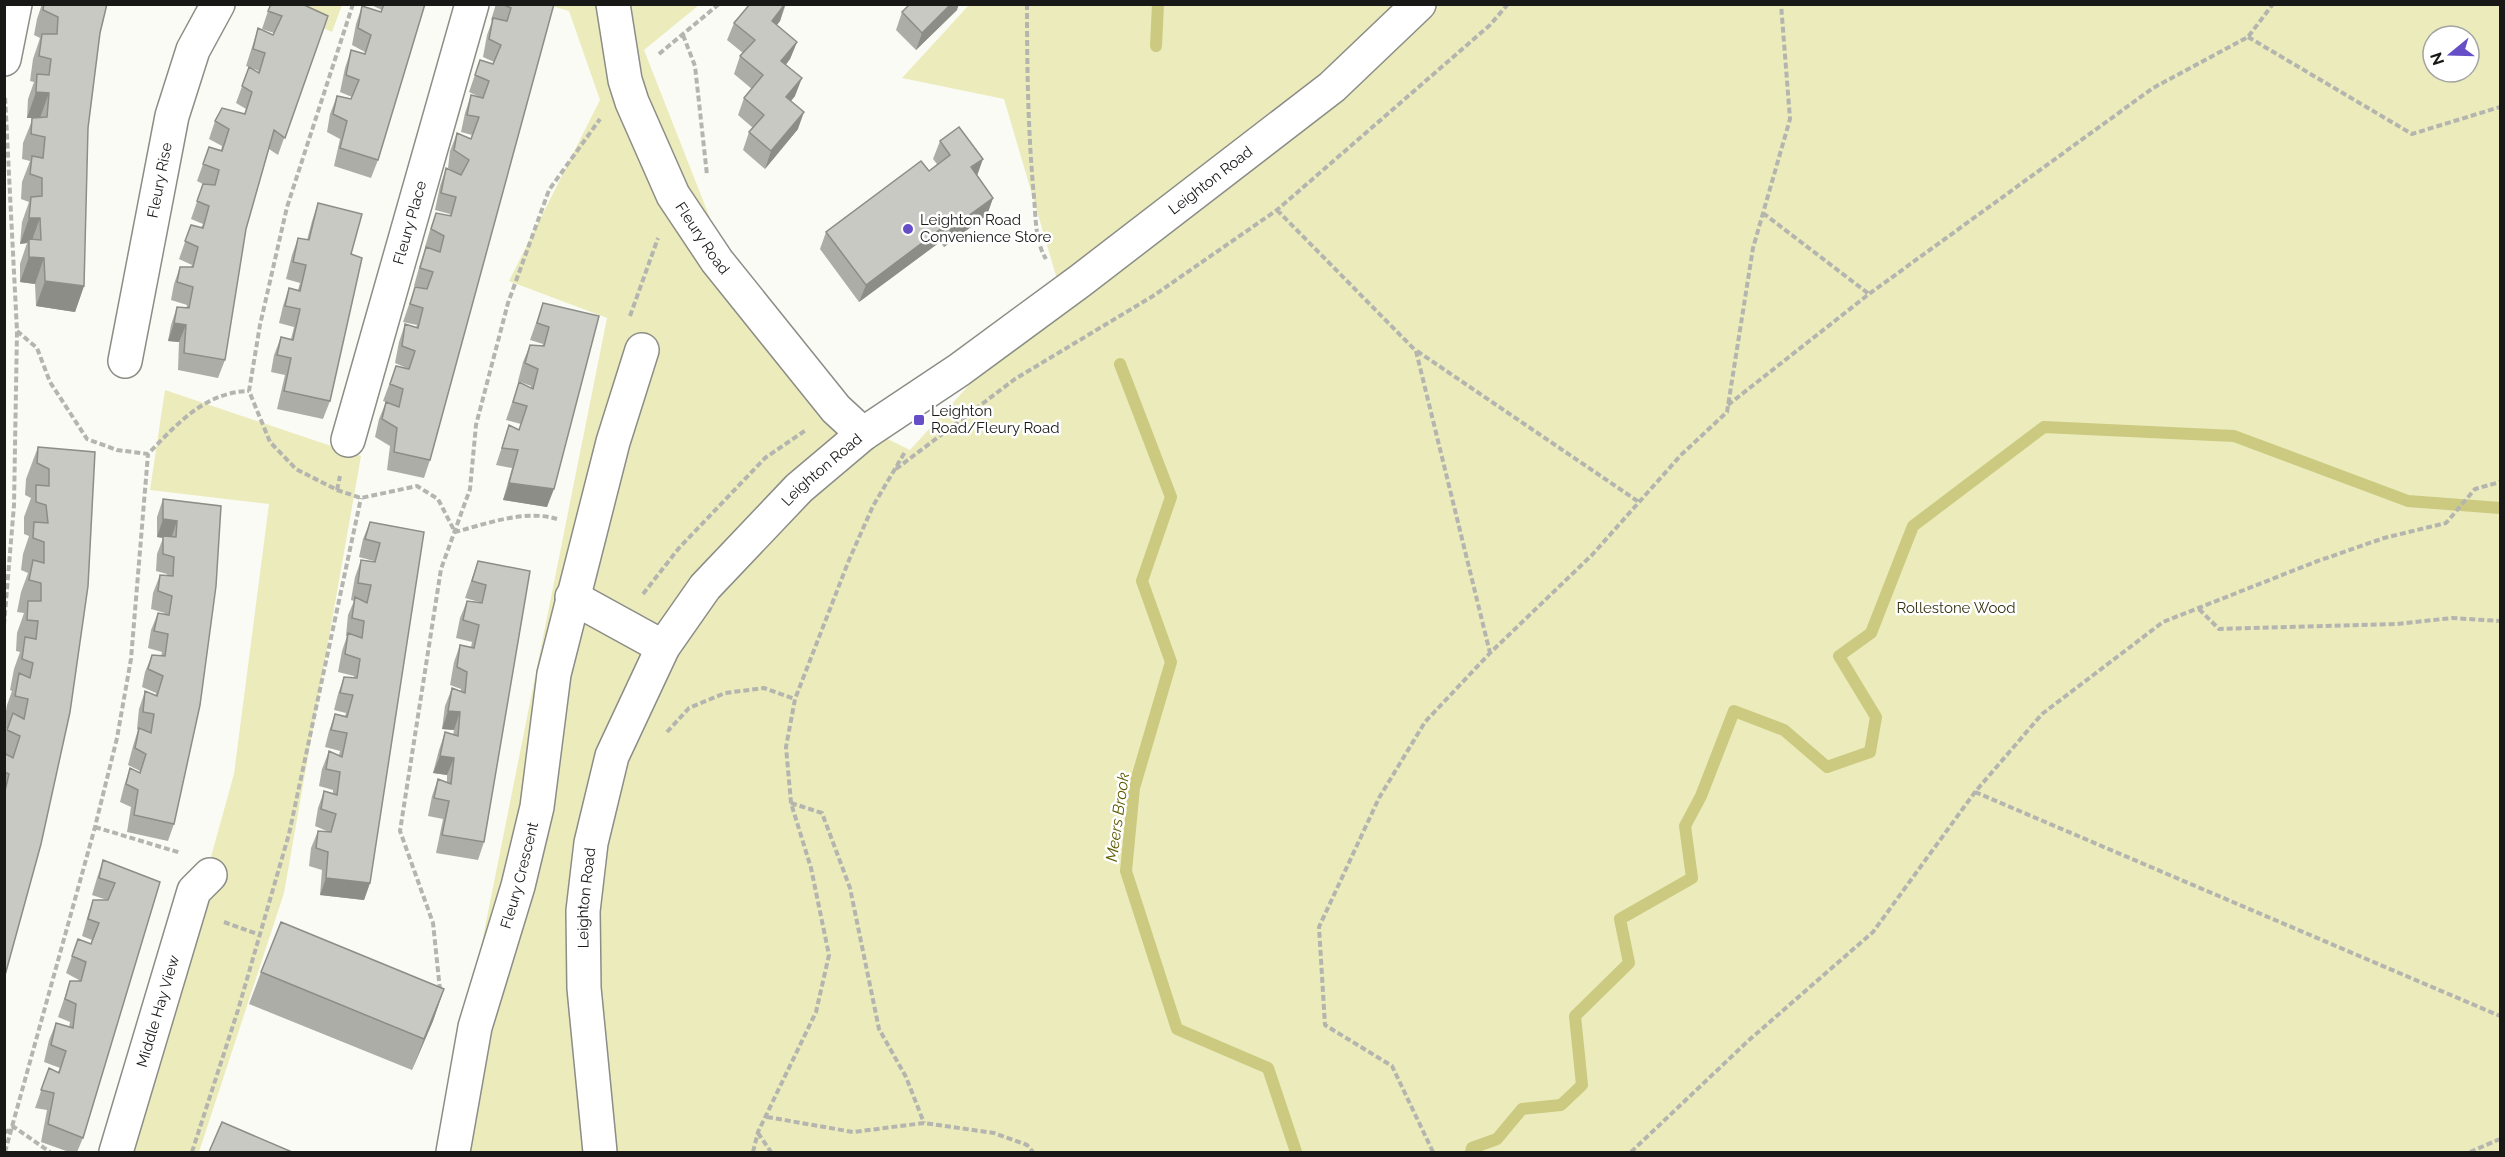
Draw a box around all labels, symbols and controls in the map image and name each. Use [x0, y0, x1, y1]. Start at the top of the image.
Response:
north arrow [2421, 24, 2481, 84]
text: N [2426, 50, 2448, 68]
street label: Fleury Rise [144, 141, 176, 220]
street label: Leighton Road [1165, 142, 1256, 218]
street label: Fleury Place [389, 179, 430, 266]
street label: Fleury Road [671, 199, 733, 278]
place label: Leighton Road Convenience Store [920, 211, 1051, 246]
marker: Leighton Road Convenience Store [901, 222, 915, 236]
place label: Leighton Road/Fleury Road [931, 402, 1059, 437]
marker: Leighton Road/Fleury Road [912, 413, 926, 427]
street label: Leighton Road [778, 430, 866, 510]
park label: Rollestone Wood [1896, 599, 2016, 617]
water label: Meers Brook [1102, 771, 1133, 863]
street label: Fleury Crescent [497, 820, 542, 931]
street label: Leighton Road [574, 847, 599, 948]
street label: Middle Hay View [133, 953, 183, 1069]

